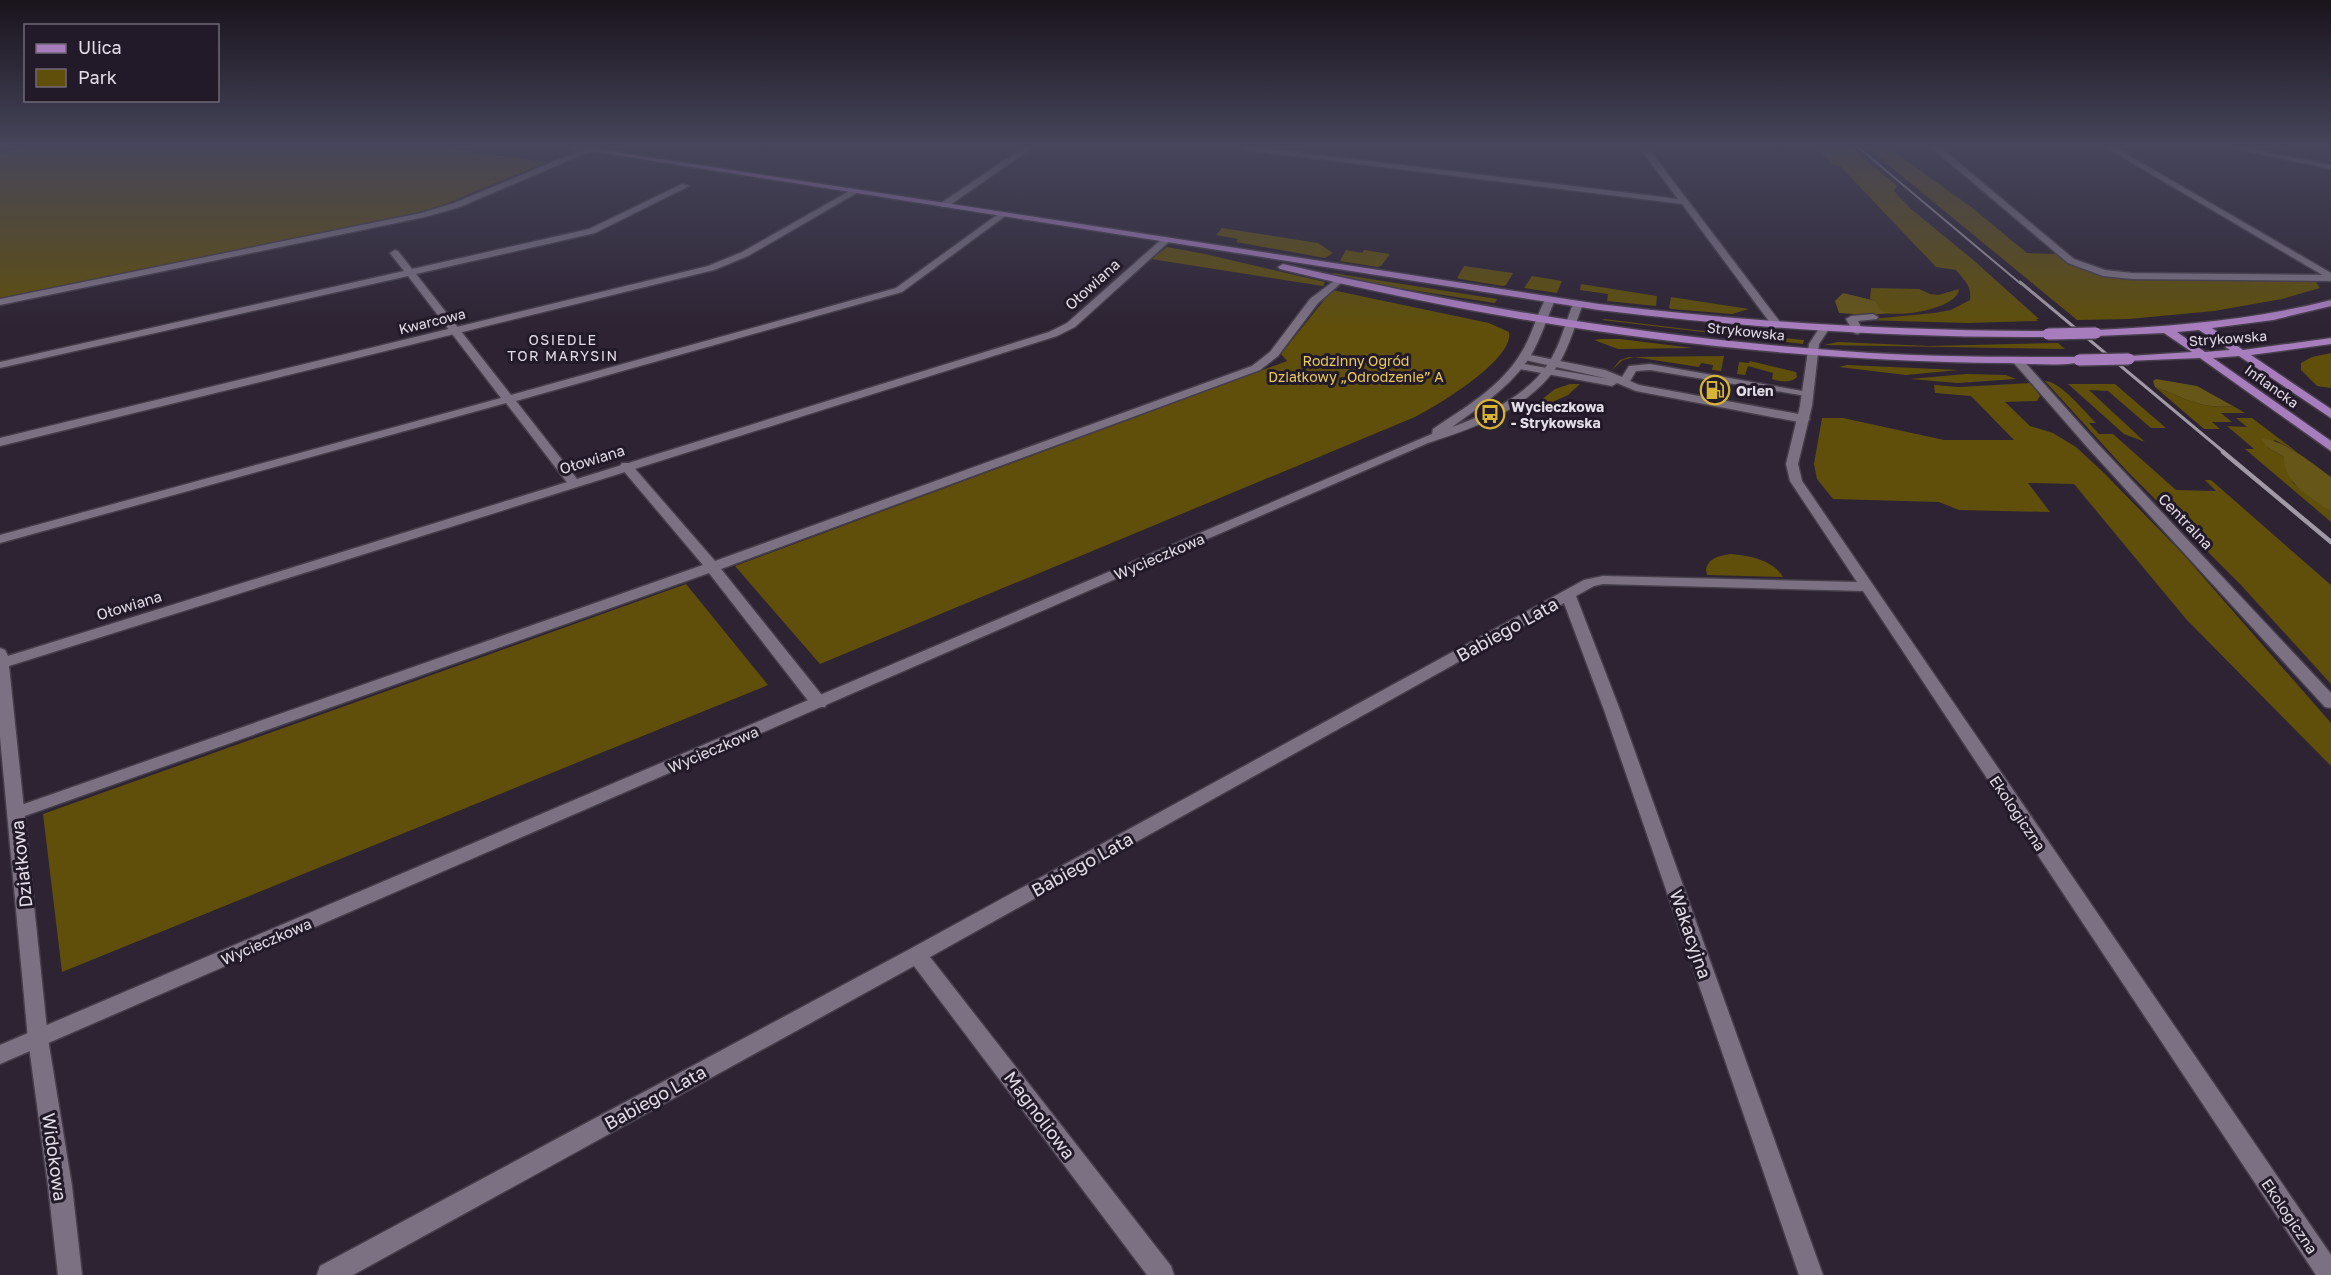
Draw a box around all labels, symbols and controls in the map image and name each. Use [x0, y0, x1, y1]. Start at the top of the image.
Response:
legend [24, 24, 219, 102]
text: Ulica [78, 36, 122, 58]
text: Park [78, 66, 117, 88]
street label: Ołowiana [1061, 255, 1123, 313]
street label: Kwarcowa [397, 304, 467, 338]
street label: Strykowska [1706, 318, 1786, 344]
street label: Strykowska [2188, 327, 2268, 349]
district label: OSIEDLE TOR MARYSIN [507, 331, 619, 364]
park label: Rodzinny Ogród Działkowy „Odrodzenie” A [1268, 352, 1444, 385]
street label: Inflancka [2242, 361, 2302, 411]
fuel station icon: Orlen [1699, 374, 1731, 406]
place label: Orlen [1736, 382, 1774, 399]
bus stop icon: Wycieczkowa - Strykowska [1474, 398, 1506, 430]
place label: Wycieczkowa - Strykowska [1511, 398, 1604, 431]
street label: Ołowiana [557, 441, 627, 477]
street label: Centralna [2155, 489, 2217, 553]
street label: Wycieczkowa [1111, 529, 1207, 583]
street label: Ołowiana [94, 587, 164, 623]
street label: Babiego Lata [1452, 592, 1562, 666]
street label: Wycieczkowa [665, 722, 761, 776]
street label: Ekologiczna [1986, 772, 2050, 854]
street label: Działkowa [5, 819, 37, 909]
street label: Babiego Lata [1027, 827, 1137, 901]
street label: Wakacyjna [1666, 887, 1716, 981]
street label: Wycieczkowa [218, 914, 314, 968]
street label: Babiego Lata [600, 1060, 710, 1134]
street label: Magnoliowa [1000, 1067, 1080, 1163]
street label: Widokowa [38, 1112, 72, 1202]
street label: Ekologiczna [2258, 1175, 2322, 1257]

